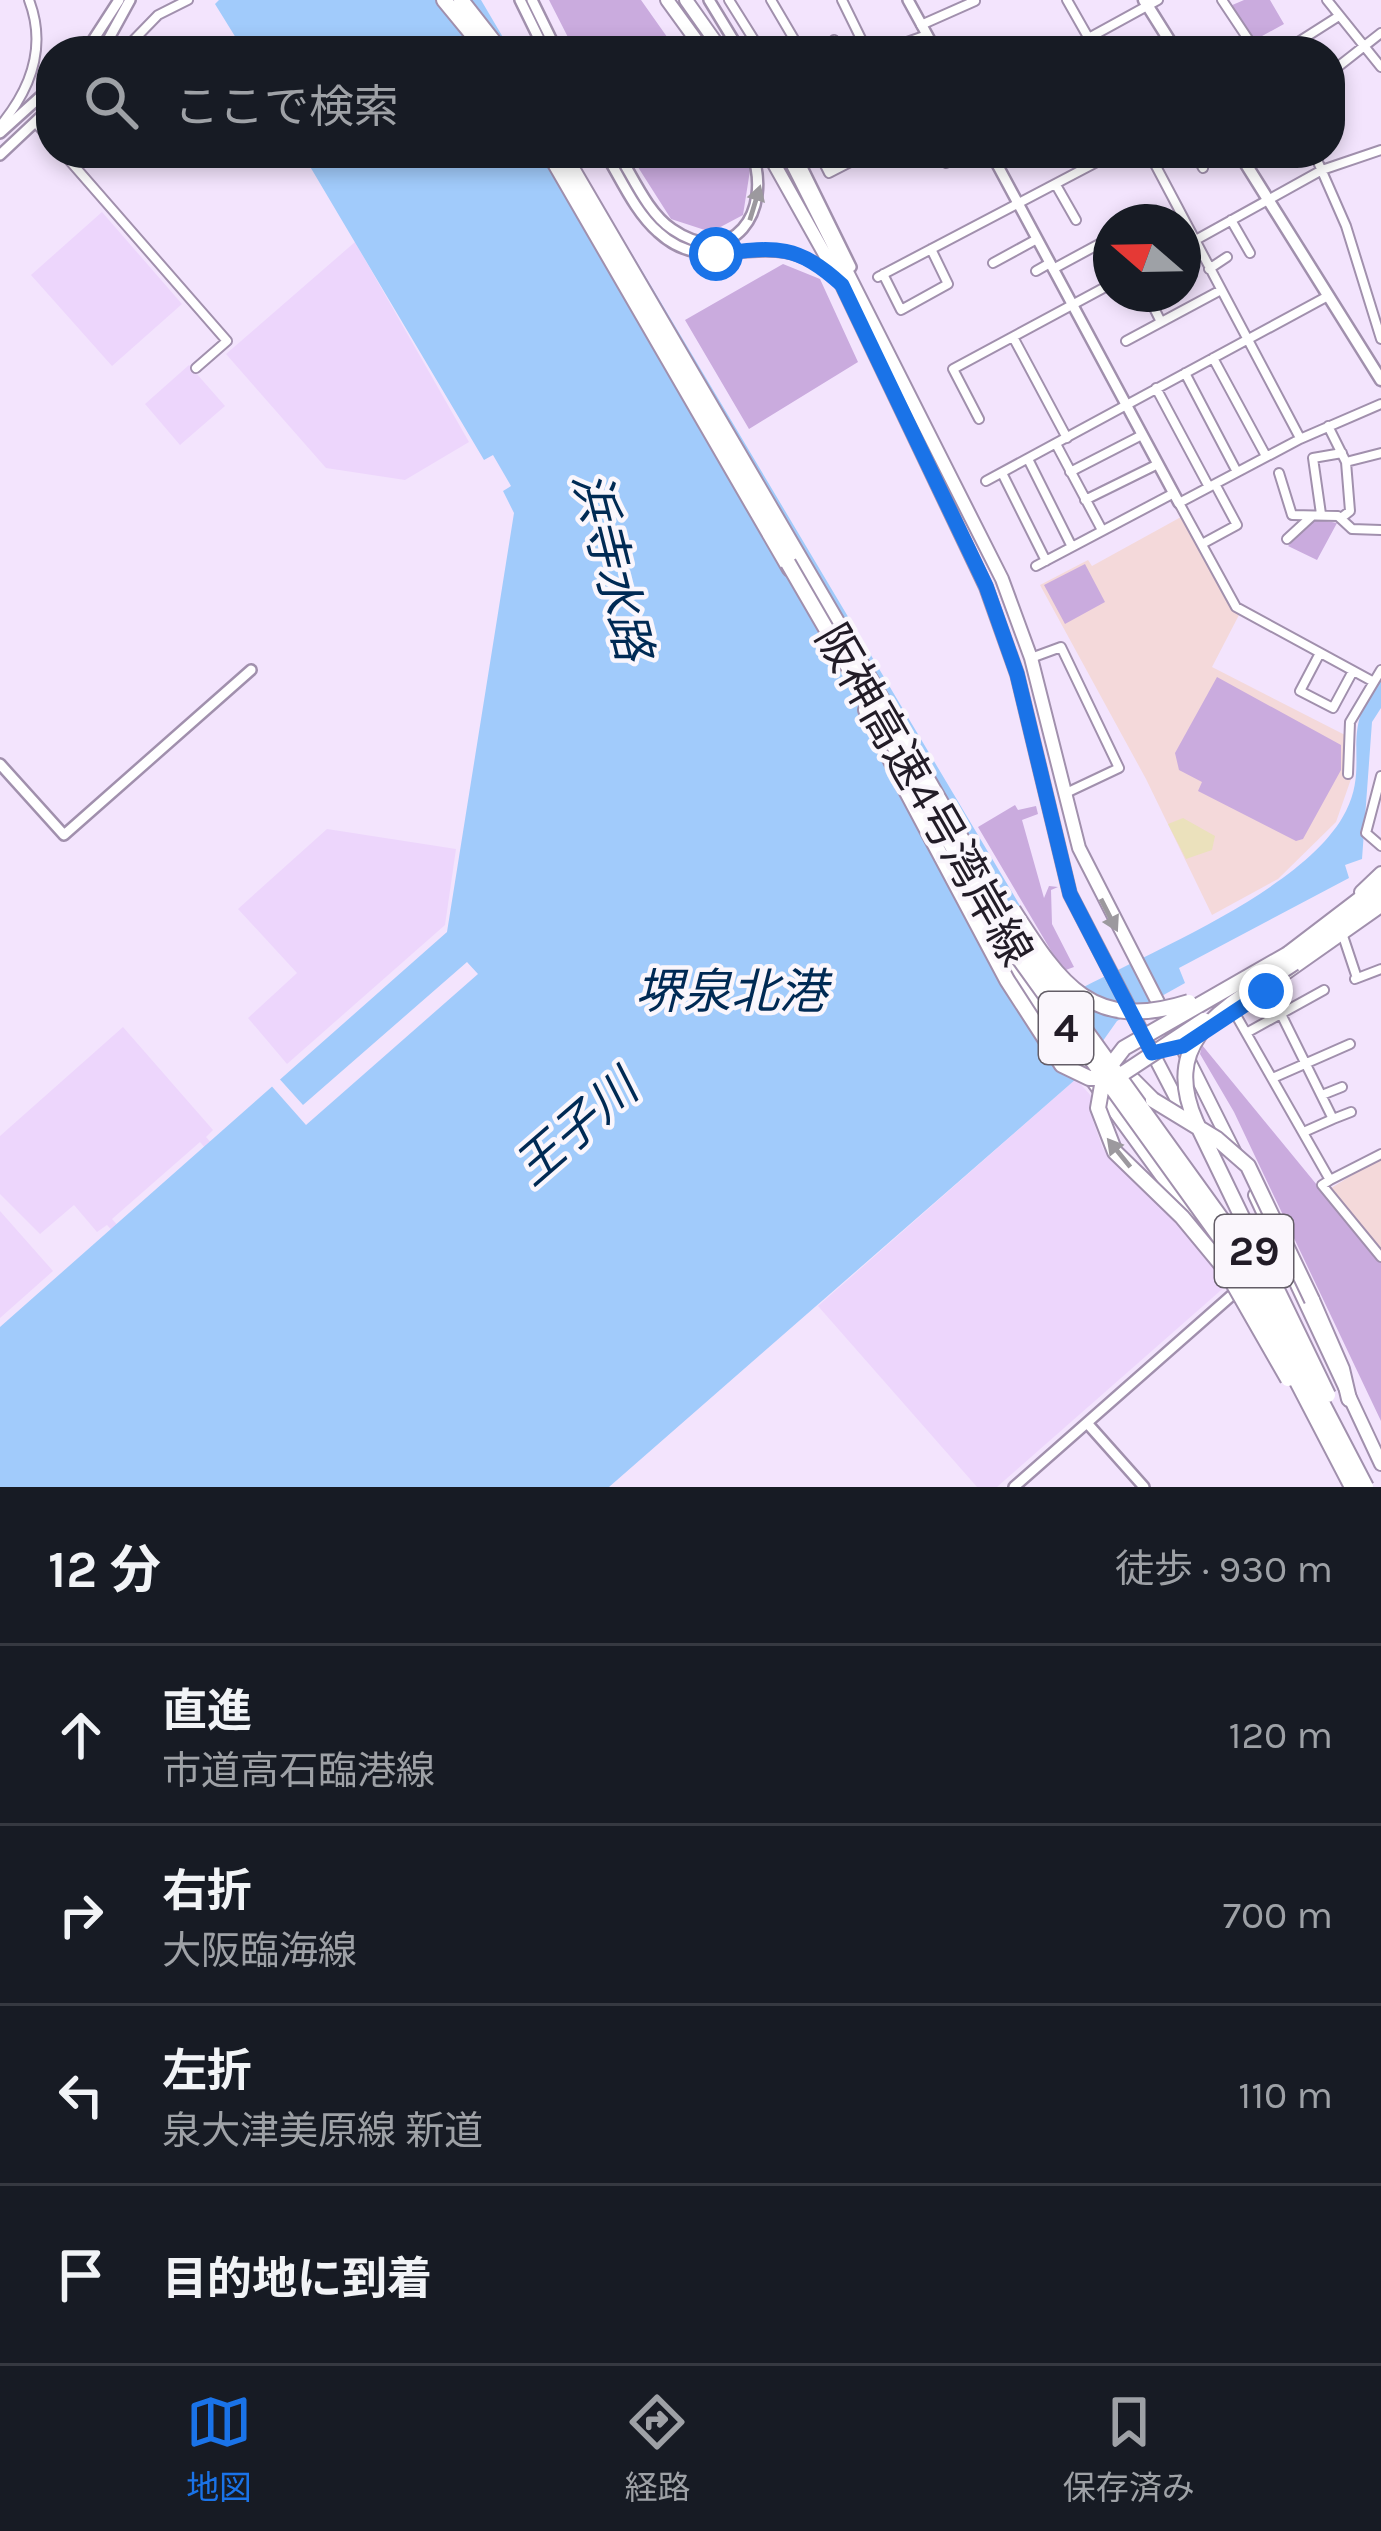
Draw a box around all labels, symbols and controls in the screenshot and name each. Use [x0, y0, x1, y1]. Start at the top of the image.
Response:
search box [36, 36, 1345, 168]
icon: search [78, 69, 144, 135]
text: ここで検索 [174, 81, 399, 133]
one-way arrow [747, 184, 765, 220]
north arrow [1093, 204, 1201, 312]
route start [689, 227, 743, 281]
water label: 浜寺水路 [562, 466, 663, 670]
street label: 阪神高速4号湾岸線 [805, 615, 1043, 975]
one-way arrow [1099, 897, 1119, 932]
water label: 堺泉北港 [635, 964, 833, 1020]
route end [1239, 964, 1293, 1018]
road number: 4 [1039, 992, 1093, 1064]
water label: 王子川 [503, 1056, 652, 1196]
one-way arrow [1107, 1138, 1132, 1169]
road number: 29 [1215, 1215, 1293, 1287]
text: 12 分 [48, 1540, 161, 1600]
text: 徒歩 · 930 m [1115, 1546, 1333, 1592]
text: 直進 [162, 1685, 252, 1737]
icon: ahead [48, 1702, 114, 1768]
text: 120 m [1229, 1712, 1333, 1758]
text: 市道高石臨港線 [162, 1748, 435, 1794]
text: 右折 [162, 1865, 252, 1917]
icon: right [48, 1882, 114, 1948]
text: 700 m [1223, 1892, 1333, 1938]
text: 大阪臨海線 [162, 1928, 357, 1974]
text: 左折 [162, 2045, 252, 2097]
icon: left [48, 2062, 114, 2128]
text: 110 m [1238, 2072, 1333, 2118]
text: 泉大津美原線 新道 [162, 2108, 483, 2154]
icon: arrive [48, 2242, 114, 2308]
text: 目的地に到着 [162, 2253, 432, 2305]
tab: 地図 [186, 2389, 252, 2509]
tab: 経路 [624, 2389, 690, 2509]
tab: 保存済み [1063, 2389, 1195, 2509]

